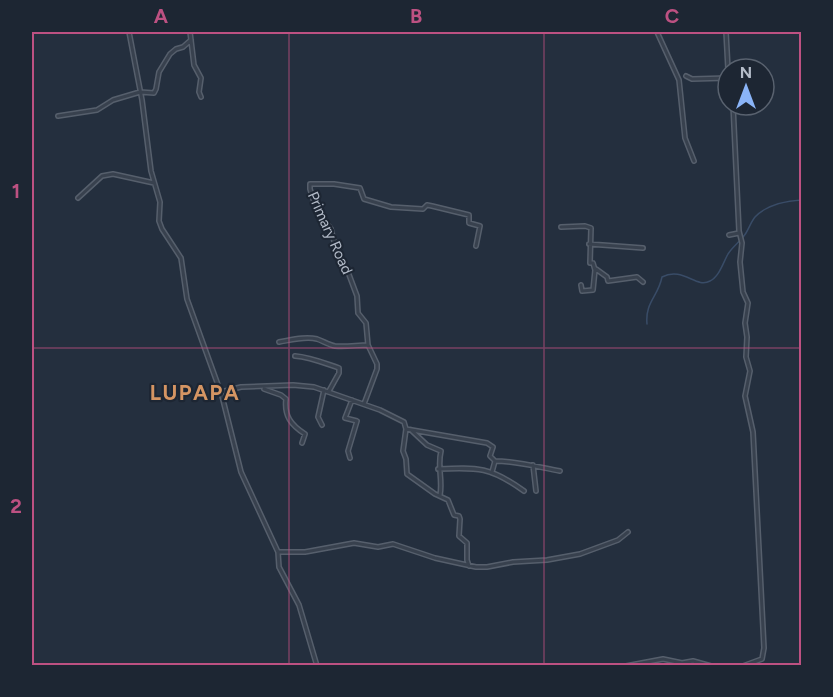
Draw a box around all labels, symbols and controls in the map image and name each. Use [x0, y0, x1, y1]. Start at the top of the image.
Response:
text: A [154, 4, 169, 28]
text: B [410, 4, 422, 28]
text: C [665, 4, 679, 28]
north arrow [716, 57, 776, 117]
text: N [740, 63, 752, 82]
text: 1 [12, 179, 20, 203]
street label: Primary Road [304, 189, 356, 277]
district label: LUPAPA [150, 380, 240, 405]
text: 2 [10, 494, 22, 518]

